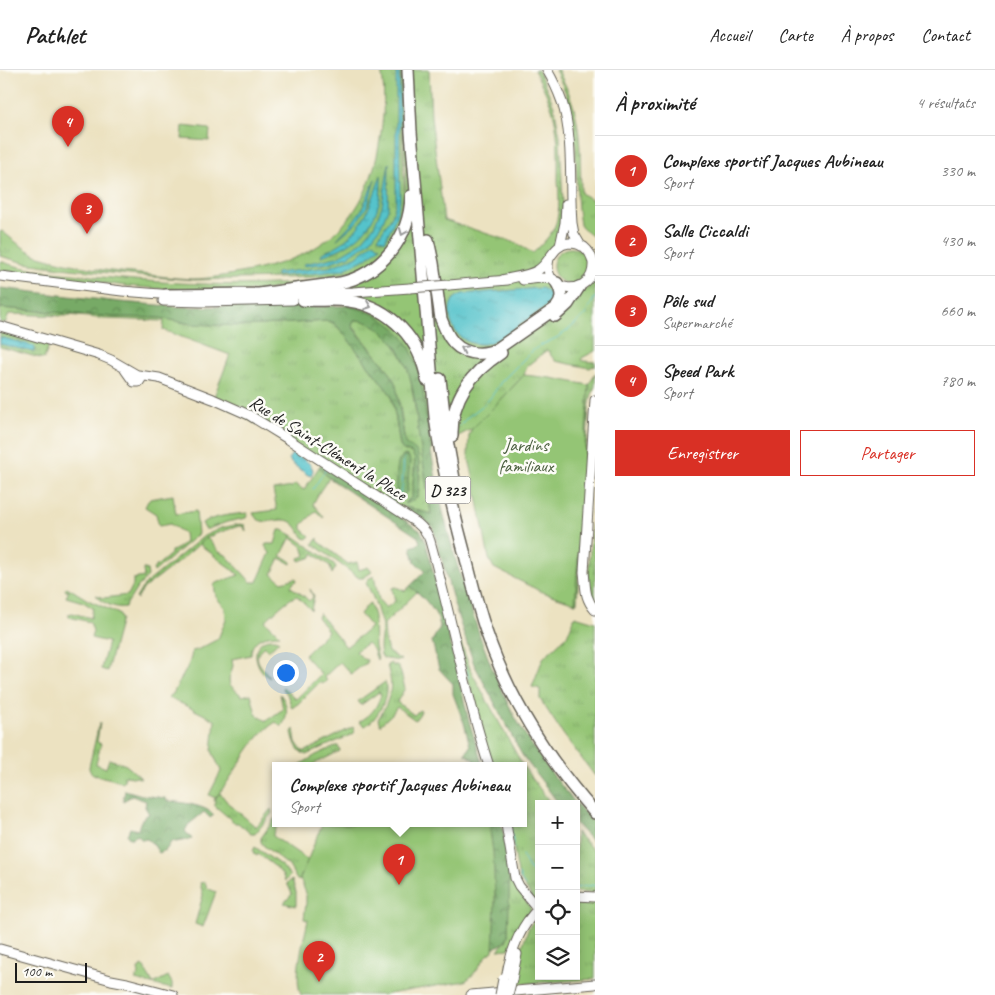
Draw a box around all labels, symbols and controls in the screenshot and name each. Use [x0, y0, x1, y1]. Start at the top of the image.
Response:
text: Pathlet [25, 20, 85, 50]
text: Accueil [710, 24, 750, 46]
text: Carte [778, 24, 813, 46]
text: À propos [841, 24, 893, 46]
text: Contact [921, 24, 970, 46]
text: À proximité [615, 90, 695, 116]
text: 4 résultats [916, 93, 975, 113]
pin: 4 [52, 106, 84, 147]
text: Complexe sportif Jacques Aubineau [662, 149, 883, 173]
text: 1 [627, 161, 635, 181]
text: 330 m [941, 161, 975, 181]
text: Sport [662, 173, 693, 193]
pin: 3 [71, 193, 103, 234]
text: Salle Ciccaldi [662, 219, 748, 243]
one-way arrow [399, 227, 409, 236]
text: 2 [627, 231, 635, 251]
text: 430 m [941, 231, 975, 251]
text: Sport [662, 243, 693, 263]
text: Pôle sud [662, 289, 713, 313]
one-way arrow [363, 300, 372, 311]
text: 3 [627, 301, 635, 321]
text: 660 m [941, 301, 975, 321]
text: Supermarché [662, 313, 732, 333]
one-way arrow [460, 345, 469, 355]
text: Speed Park [662, 359, 733, 383]
text: 4 [627, 371, 635, 391]
text: 780 m [941, 371, 975, 391]
text: Sport [662, 383, 693, 403]
street label: Rue de Saint-Clément la Place [246, 391, 411, 506]
button: Enregistrer [615, 430, 790, 476]
button: Partager [800, 430, 975, 476]
park label: Jardins familiaux [499, 434, 555, 477]
road number: D 323 [426, 476, 470, 504]
your location [273, 660, 299, 686]
popup [272, 762, 527, 827]
text: Complexe sportif Jacques Aubineau [289, 773, 510, 797]
text: Sport [289, 797, 320, 817]
map controls [535, 800, 580, 980]
button: + [535, 800, 580, 845]
pin: 1 [383, 844, 415, 885]
button: − [535, 845, 580, 890]
button: locate [535, 890, 580, 935]
button: layers [535, 935, 580, 980]
pin: 2 [303, 941, 335, 982]
scale bar [15, 960, 88, 983]
text: 100 m [22, 963, 52, 980]

